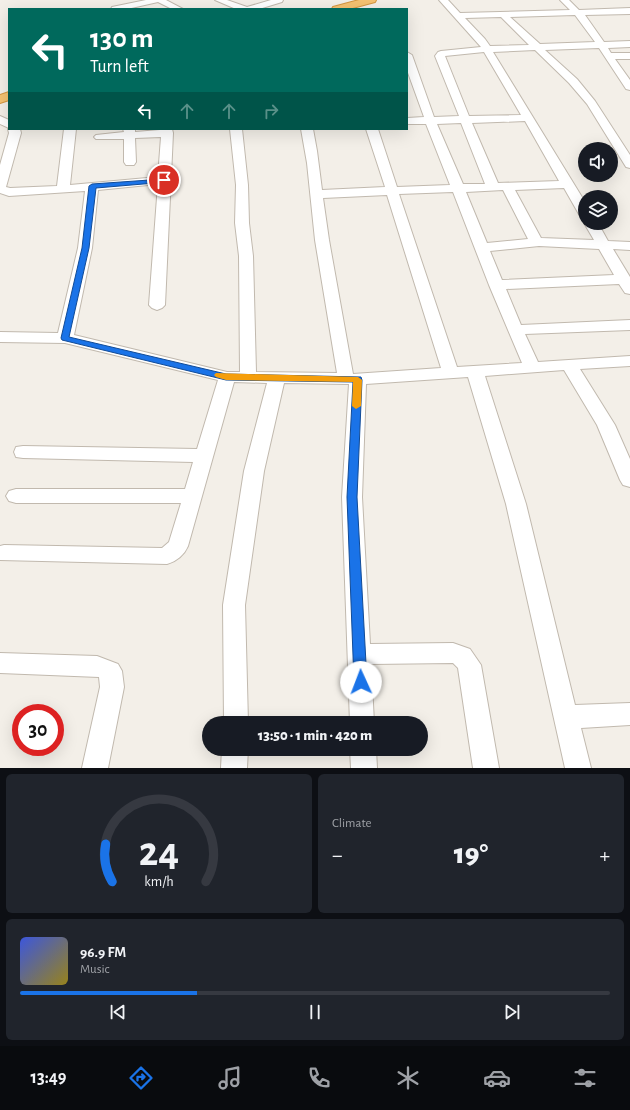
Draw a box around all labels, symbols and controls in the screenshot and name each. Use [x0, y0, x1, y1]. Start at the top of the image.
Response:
icon: left [24, 24, 76, 76]
text: 130 m [90, 25, 154, 53]
text: Turn left [90, 58, 149, 76]
icon: left [134, 100, 156, 122]
icon: ahead [176, 100, 198, 122]
icon: ahead [218, 100, 240, 122]
icon: right [260, 100, 282, 122]
map controls [578, 142, 618, 230]
button: sound [578, 142, 618, 182]
pin [147, 163, 181, 197]
icon: arrive [153, 169, 175, 191]
button: layers [578, 190, 618, 230]
position arrow [340, 661, 382, 703]
speed limit sign: 30 [12, 704, 64, 756]
text: 13:50 · 1 min · 420 m [258, 728, 372, 743]
text: Climate [332, 817, 371, 830]
text: 24 [139, 831, 179, 872]
text: 19° [454, 839, 488, 869]
text: − [332, 844, 343, 866]
text: + [599, 844, 610, 866]
text: km/h [144, 874, 174, 888]
text: 96.9 FM [80, 945, 126, 960]
text: Music [80, 963, 110, 976]
icon: previous [107, 1001, 129, 1023]
icon: pause [304, 1001, 326, 1023]
icon: next [501, 1001, 523, 1023]
icon: directions [127, 1064, 155, 1092]
icon: music [216, 1064, 244, 1092]
icon: phone [305, 1064, 333, 1092]
icon: climate [394, 1064, 422, 1092]
icon: car [483, 1064, 511, 1092]
icon: filters [571, 1064, 599, 1092]
text: 13:49 [30, 1069, 67, 1087]

